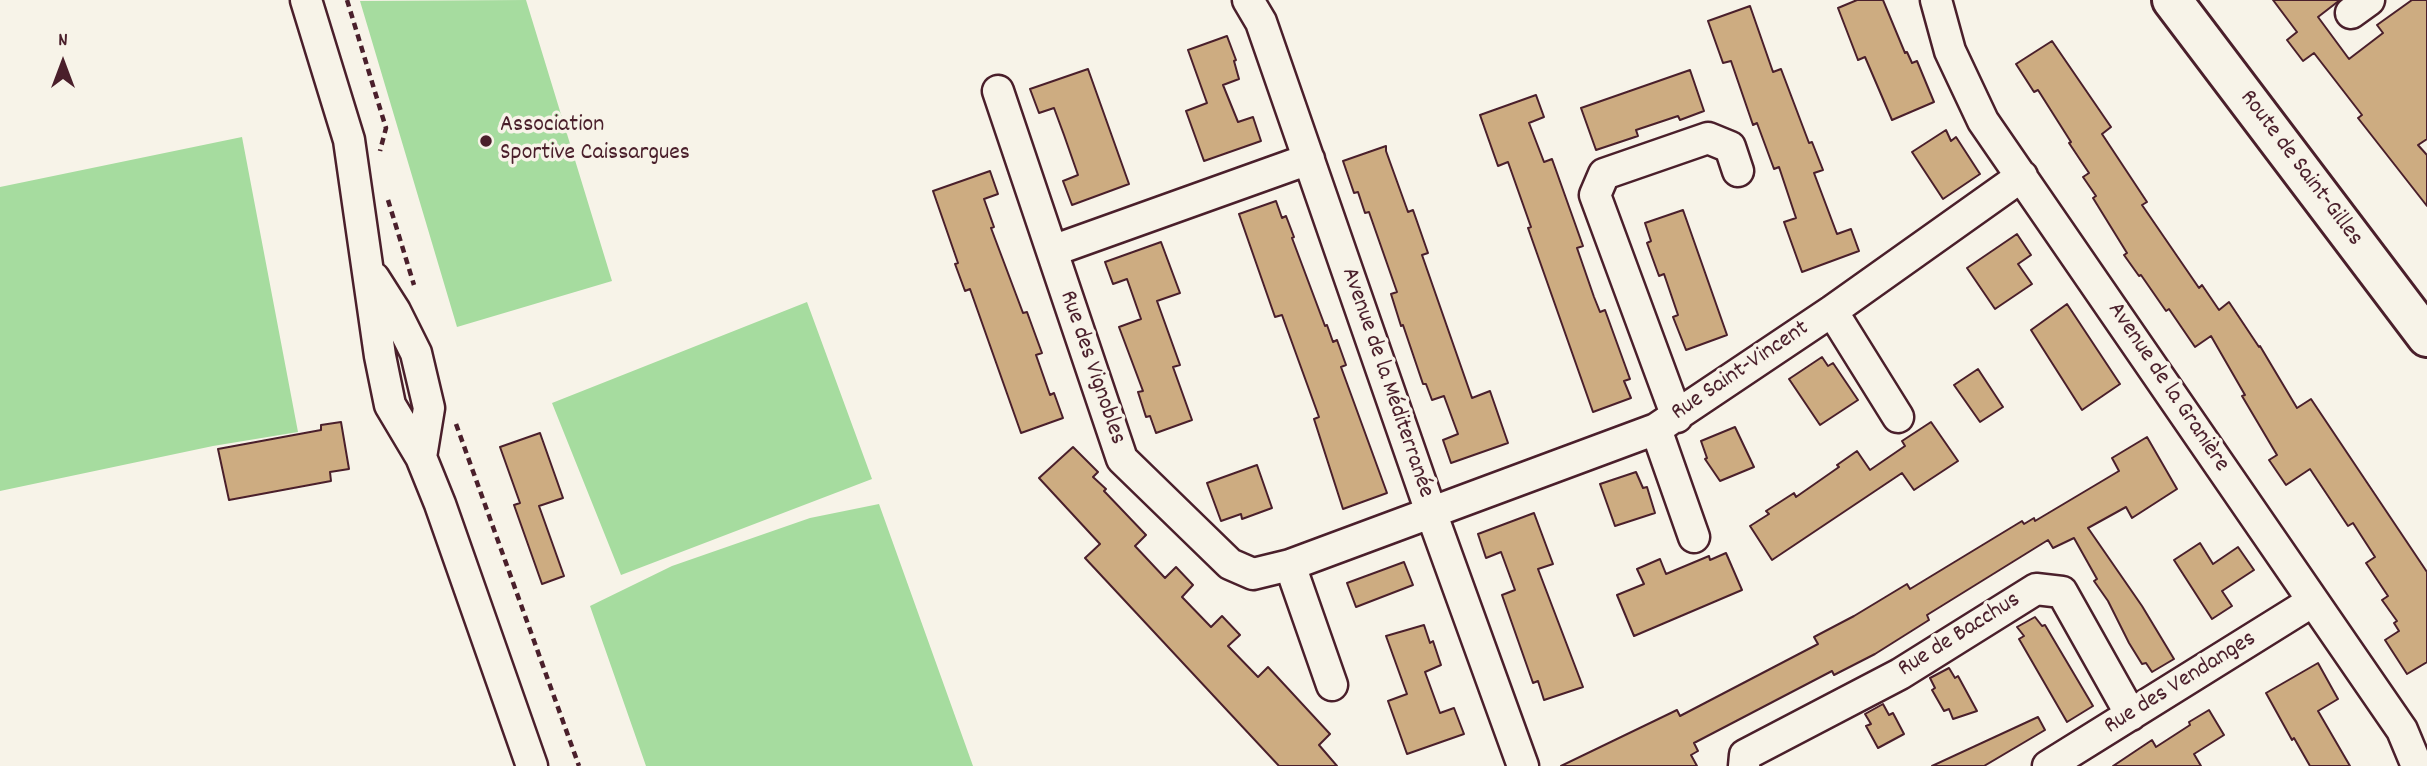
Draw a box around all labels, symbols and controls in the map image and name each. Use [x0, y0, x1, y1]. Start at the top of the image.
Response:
north arrow [28, 28, 98, 98]
text: N [58, 28, 68, 55]
street label: Route de Saint-Gilles [2232, 85, 2368, 253]
place label: Association Sportive Caissargues [500, 113, 690, 169]
marker: Association Sportive Caissargues [478, 133, 494, 149]
street label: Avenue de la Méditerranée [1333, 264, 1439, 502]
street label: Rue des Vignobles [1051, 287, 1131, 449]
street label: Avenue de la Granière [2100, 298, 2234, 478]
street label: Rue Saint-Vincent [1667, 315, 1815, 429]
street label: Rue de Bacchus [1894, 587, 2026, 685]
street label: Rue des Vendanges [2100, 626, 2262, 742]

